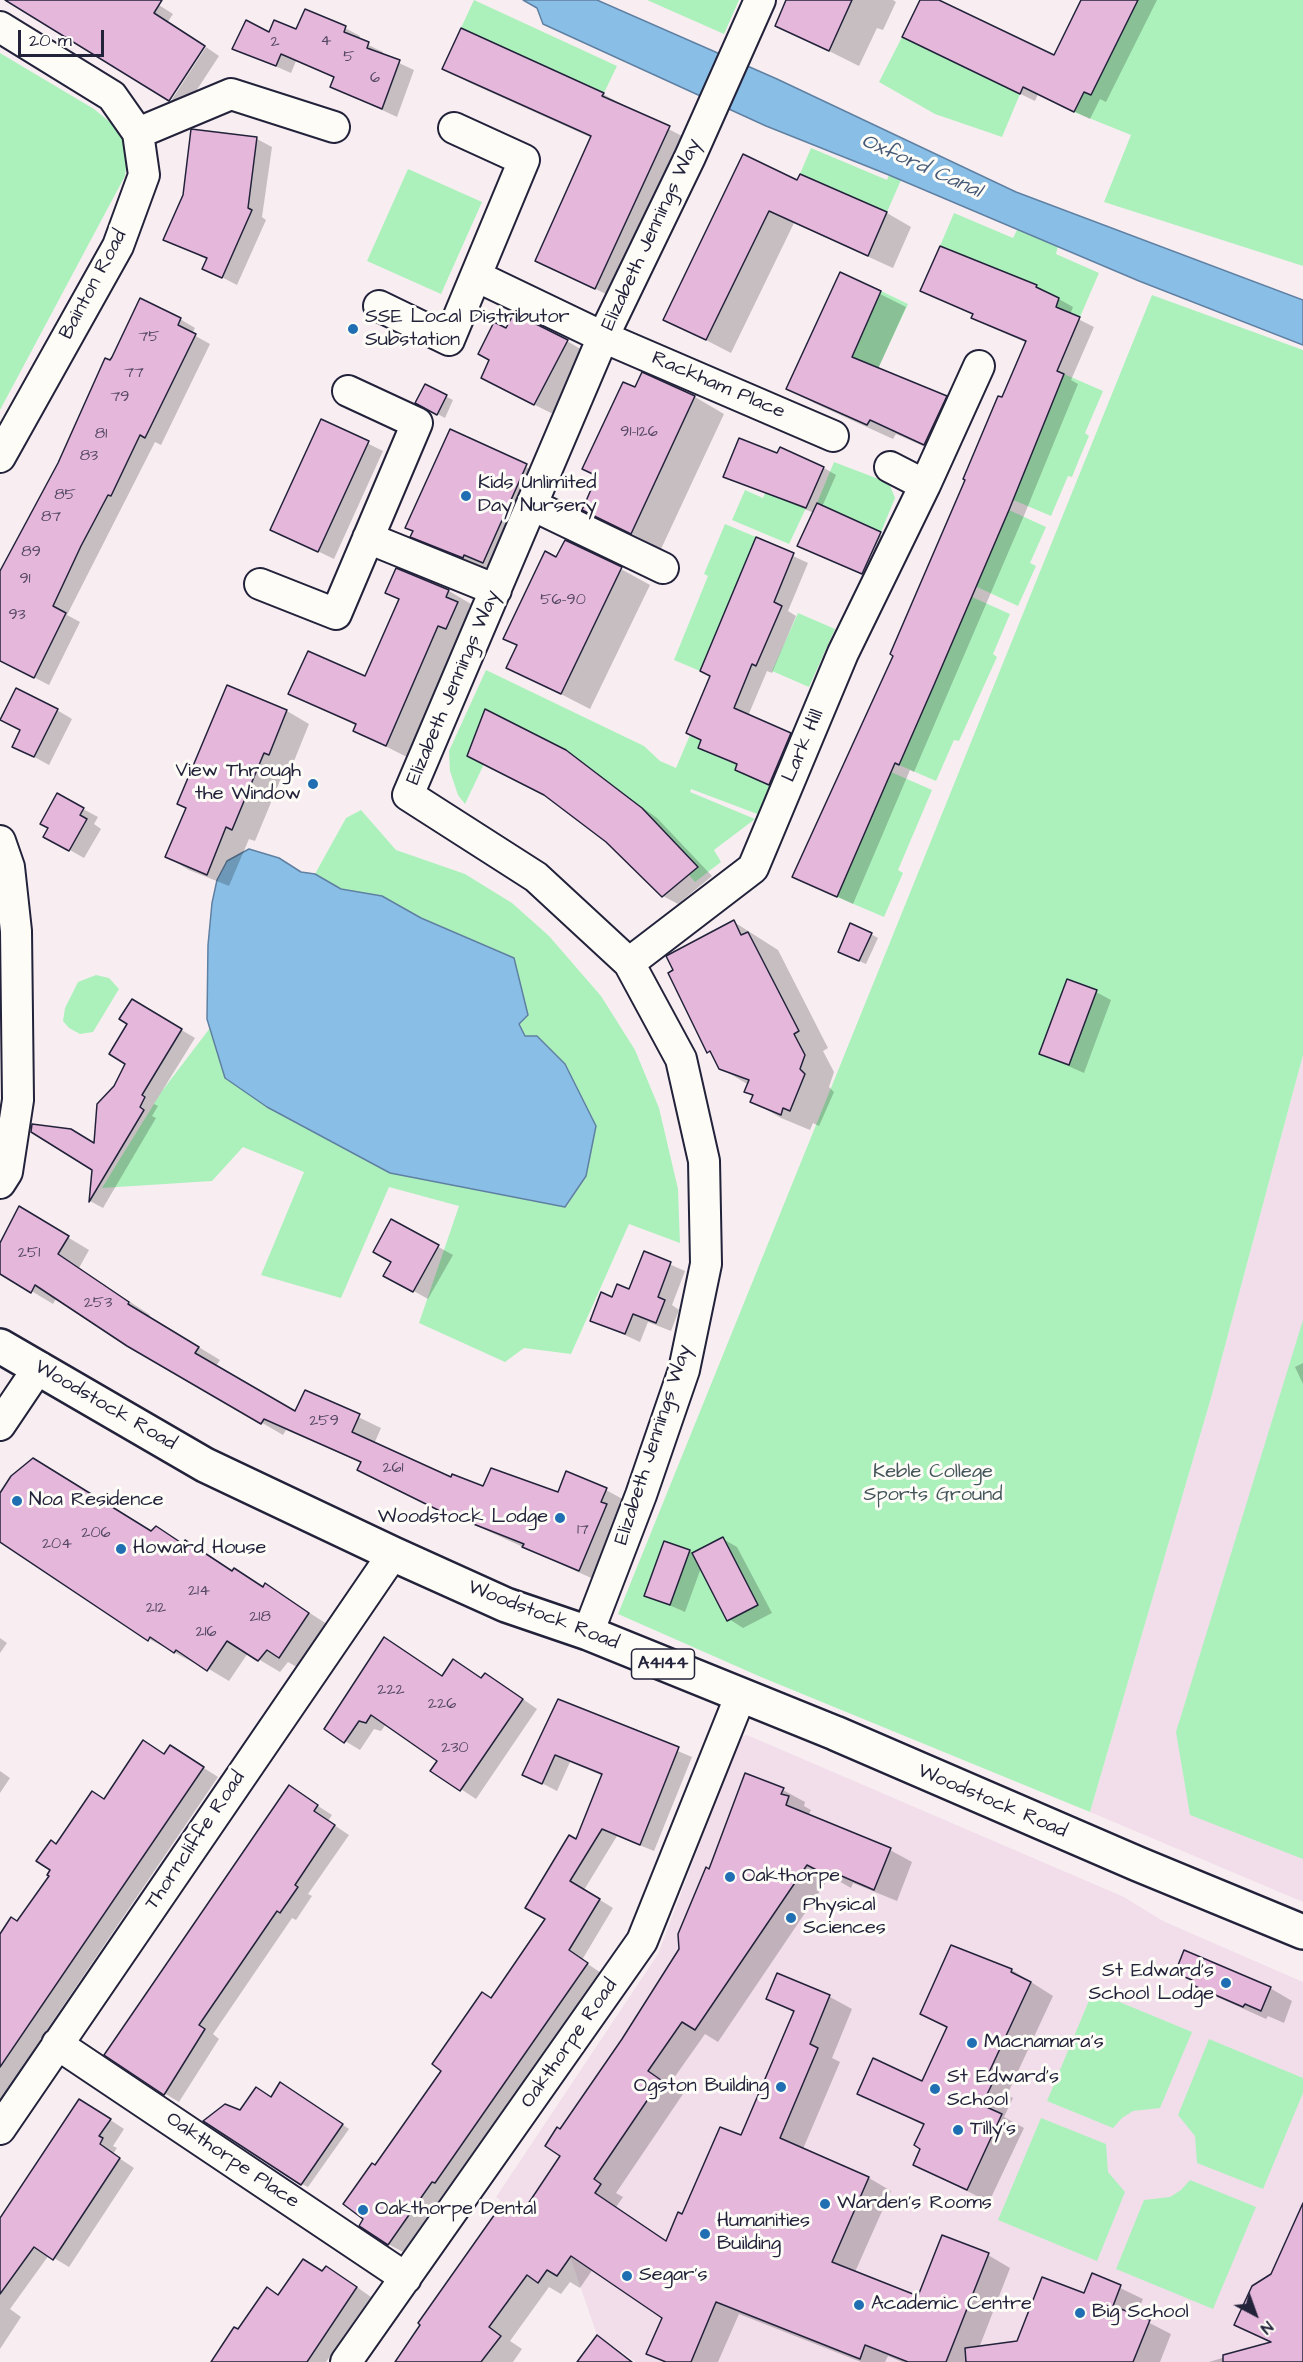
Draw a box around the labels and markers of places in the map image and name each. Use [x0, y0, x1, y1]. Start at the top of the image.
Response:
place label: SSE Local Distributor Substation [365, 306, 570, 353]
marker: SSE Local Distributor Substation [346, 322, 360, 336]
place label: Kids Unlimited Day Nursery [478, 472, 597, 519]
marker: Kids Unlimited Day Nursery [459, 489, 473, 503]
place label: View Through the Window [175, 760, 301, 807]
marker: View Through the Window [306, 777, 320, 791]
place label: Noa Residence [29, 1489, 164, 1513]
marker: Noa Residence [10, 1494, 24, 1508]
place label: Woodstock Lodge [378, 1506, 548, 1530]
marker: Woodstock Lodge [553, 1511, 567, 1525]
place label: Howard House [133, 1537, 266, 1561]
marker: Howard House [114, 1542, 128, 1556]
place label: Oakthorpe [742, 1865, 840, 1889]
marker: Oakthorpe [723, 1870, 737, 1884]
place label: Physical Sciences [803, 1894, 886, 1941]
marker: Physical Sciences [784, 1911, 798, 1925]
place label: St Edward's School Lodge [1088, 1960, 1214, 2007]
marker: St Edward's School Lodge [1219, 1976, 1233, 1990]
place label: Macnamara's [984, 2031, 1104, 2055]
marker: Macnamara's [965, 2036, 979, 2050]
place label: St Edward's School [947, 2066, 1059, 2113]
place label: Ogston Building [634, 2075, 769, 2099]
marker: Ogston Building [774, 2080, 788, 2094]
marker: St Edward's School [928, 2082, 942, 2096]
place label: Tilly's [970, 2118, 1016, 2142]
marker: Tilly's [951, 2123, 965, 2137]
place label: Warden’s Rooms [837, 2192, 992, 2216]
marker: Warden’s Rooms [818, 2197, 832, 2211]
place label: Oakthorpe Dental [375, 2198, 536, 2222]
marker: Oakthorpe Dental [356, 2203, 370, 2217]
place label: Humanities Building [717, 2210, 810, 2257]
marker: Humanities Building [698, 2227, 712, 2241]
place label: Segar’s [639, 2264, 707, 2288]
marker: Segar’s [620, 2269, 634, 2283]
place label: Academic Centre [871, 2293, 1032, 2317]
marker: Academic Centre [852, 2298, 866, 2312]
place label: Big School [1092, 2301, 1189, 2325]
marker: Big School [1073, 2306, 1087, 2320]

